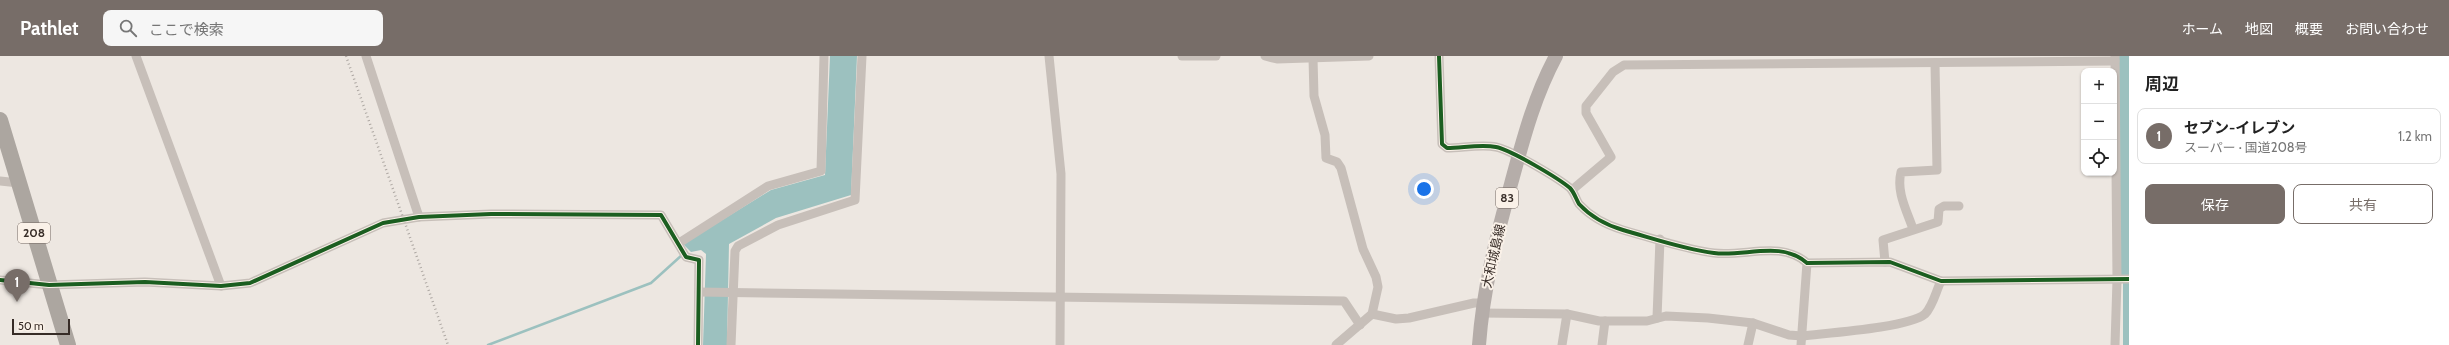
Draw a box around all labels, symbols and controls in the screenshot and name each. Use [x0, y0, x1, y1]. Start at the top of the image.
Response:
search box [103, 10, 383, 46]
text: Pathlet [20, 17, 79, 40]
icon: search [117, 17, 139, 39]
text: ホーム [2181, 20, 2223, 38]
text: 地図 [2245, 20, 2273, 38]
text: 概要 [2295, 20, 2323, 38]
text: お問い合わせ [2345, 20, 2429, 38]
text: ここで検索 [149, 21, 224, 39]
map controls [2081, 68, 2117, 176]
button: + [2081, 68, 2117, 104]
text: 周辺 [2145, 74, 2179, 94]
button: − [2081, 104, 2117, 140]
text: セブン-イレブン [2184, 119, 2295, 137]
text: 1 [2157, 128, 2161, 144]
text: 1.2 km [2398, 128, 2432, 144]
text: スーパー · 国道208号 [2184, 139, 2308, 155]
button: locate [2081, 140, 2117, 176]
your location [1414, 179, 1434, 199]
button: 保存 [2145, 184, 2285, 224]
button: 共有 [2293, 184, 2433, 224]
road number: 83 [1496, 188, 1518, 208]
road number: 208 [18, 223, 50, 243]
street label: 大和城島線 [1478, 223, 1508, 289]
pin: 1 [4, 269, 30, 302]
scale bar [12, 317, 70, 336]
text: 50 m [18, 319, 44, 333]

